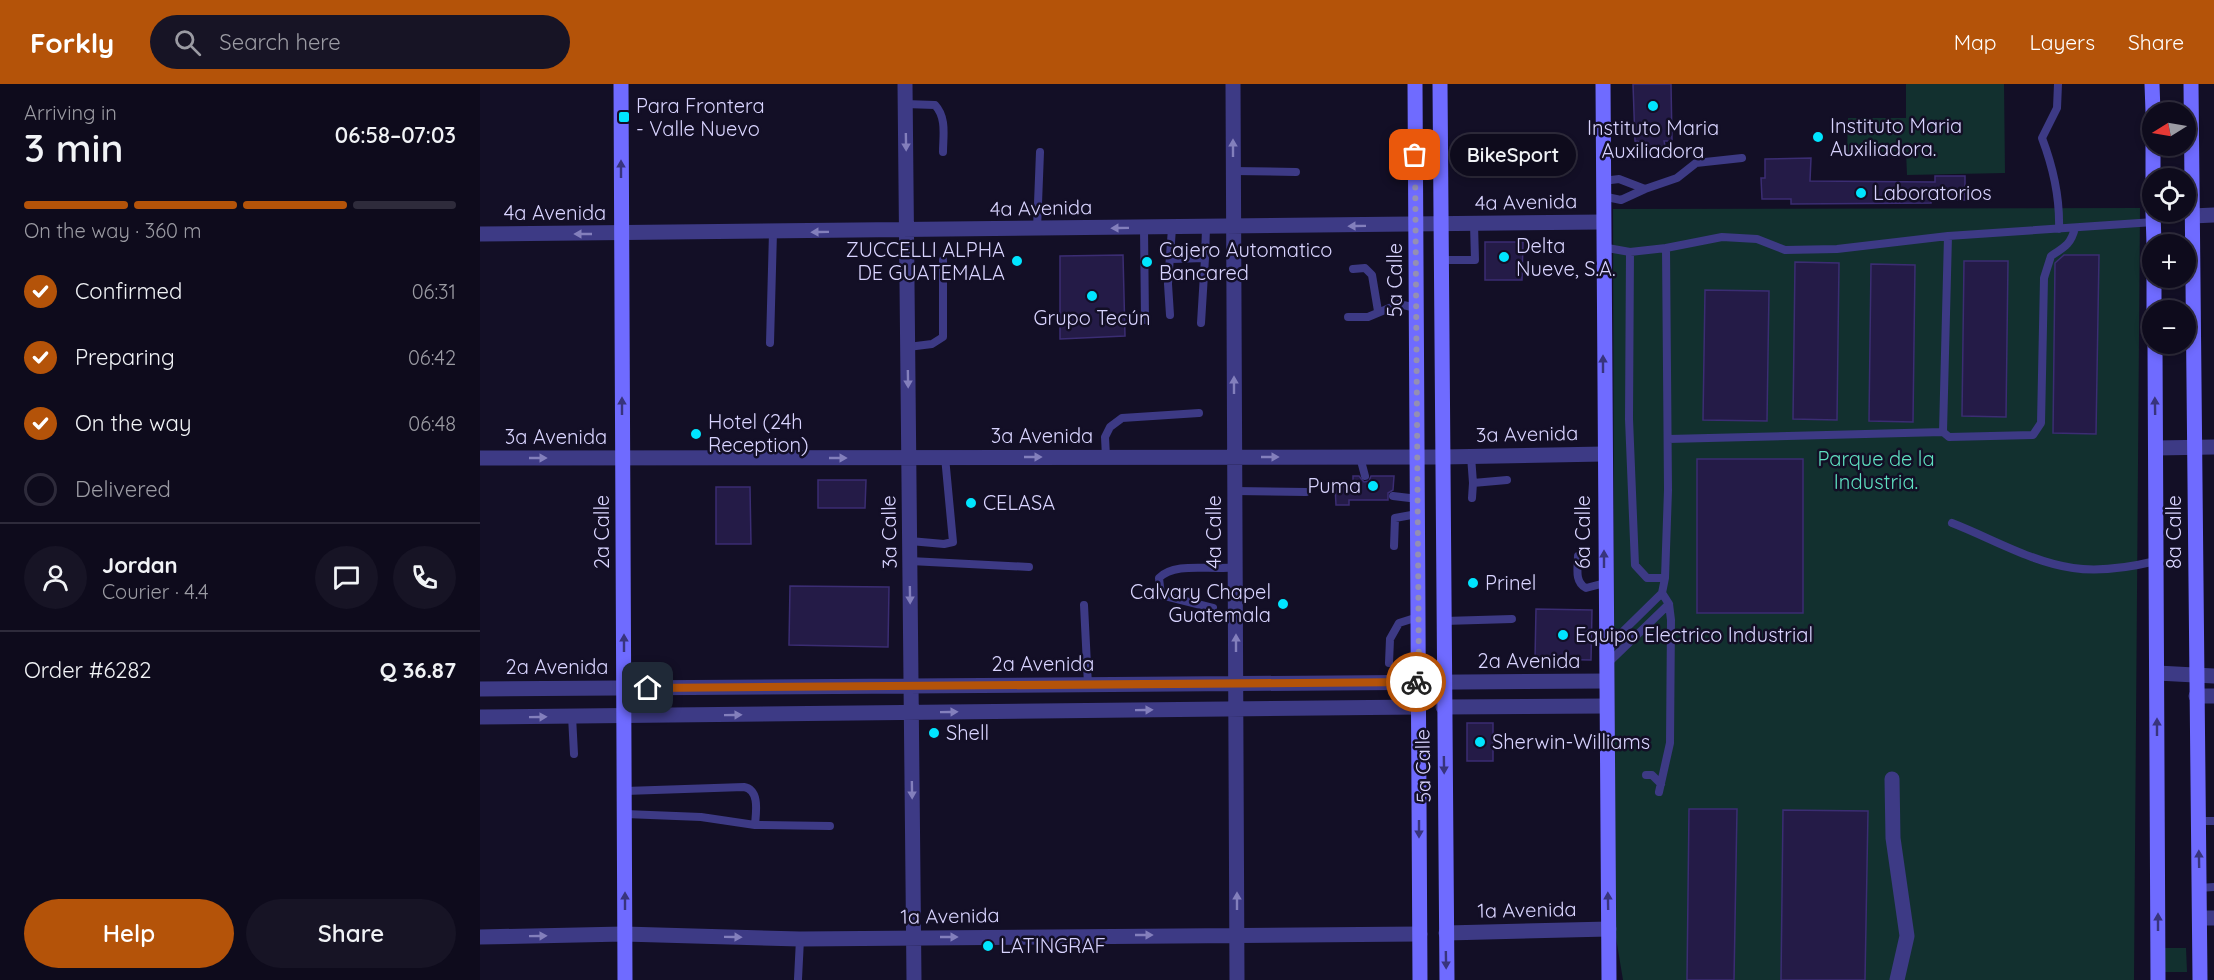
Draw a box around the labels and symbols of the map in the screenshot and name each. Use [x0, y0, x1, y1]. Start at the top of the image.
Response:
place label: Para Frontera - Valle Nuevo [636, 93, 765, 141]
marker: Instituto Maria Auxiliadora [1646, 99, 1660, 113]
north arrow [2142, 102, 2196, 156]
marker: Para Frontera - Valle Nuevo [617, 110, 631, 124]
place label: Instituto Maria Auxiliadora. [1830, 113, 1962, 161]
place label: Instituto Maria Auxiliadora [1587, 115, 1719, 163]
pin [1389, 129, 1440, 180]
marker: Instituto Maria Auxiliadora. [1811, 130, 1825, 144]
one-way arrow [901, 133, 910, 152]
callout: BikeSport [1451, 134, 1577, 176]
one-way arrow [1228, 138, 1238, 157]
one-way arrow [616, 159, 626, 178]
place label: Laboratorios [1873, 180, 1992, 205]
marker: Laboratorios [1854, 186, 1868, 200]
street label: 4a Avenida [1475, 188, 1577, 215]
street label: 4a Avenida [990, 194, 1092, 221]
street label: 4a Avenida [504, 200, 606, 225]
one-way arrow [1348, 221, 1367, 231]
one-way arrow [1111, 224, 1130, 233]
one-way arrow [811, 227, 830, 237]
one-way arrow [574, 229, 593, 239]
place label: Delta Nueve, S.A. [1516, 233, 1616, 281]
place label: ZUCCELLI ALPHA DE GUATEMALA [846, 237, 1005, 285]
place label: Cajero Automatico Bancared [1159, 237, 1332, 285]
street label: 5a Calle [1382, 243, 1407, 317]
marker: Delta Nueve, S.A. [1497, 250, 1511, 264]
marker: ZUCCELLI ALPHA DE GUATEMALA [1010, 254, 1024, 268]
marker: Cajero Automatico Bancared [1140, 255, 1154, 269]
marker: Grupo Tecún [1085, 289, 1099, 303]
place label: Grupo Tecún [1034, 305, 1150, 330]
one-way arrow [1598, 354, 1608, 373]
one-way arrow [903, 370, 913, 389]
one-way arrow [1229, 375, 1239, 394]
one-way arrow [617, 396, 627, 415]
one-way arrow [2150, 396, 2160, 415]
place label: Hotel (24h Reception) [708, 409, 809, 457]
street label: 3a Avenida [1476, 420, 1578, 447]
street label: 3a Avenida [991, 423, 1093, 448]
street label: 3a Avenida [505, 424, 607, 449]
marker: Hotel (24h Reception) [689, 427, 703, 441]
park label: Parque de la Industria. [1817, 446, 1935, 494]
one-way arrow [1024, 452, 1043, 462]
one-way arrow [1261, 452, 1280, 462]
one-way arrow [529, 453, 548, 463]
one-way arrow [829, 453, 848, 463]
place label: Puma [1307, 473, 1361, 498]
marker: Puma [1366, 479, 1380, 493]
place label: CELASA [983, 490, 1055, 515]
street label: 2a Calle [589, 495, 614, 569]
street label: 3a Calle [875, 495, 902, 569]
street label: 4a Calle [1201, 495, 1226, 569]
street label: 6a Calle [1570, 495, 1595, 569]
street label: 8a Calle [2161, 495, 2186, 569]
marker: CELASA [964, 496, 978, 510]
one-way arrow [1600, 549, 1609, 568]
place label: Prinel [1485, 570, 1536, 595]
marker: Prinel [1466, 576, 1480, 590]
place label: Calvary Chapel Guatemala [1130, 579, 1271, 627]
one-way arrow [905, 586, 915, 605]
marker: Calvary Chapel Guatemala [1276, 597, 1290, 611]
place label: Equipo Electrico Industrial [1575, 622, 1813, 647]
marker: Equipo Electrico Industrial [1556, 628, 1570, 642]
one-way arrow [619, 633, 629, 652]
one-way arrow [1231, 633, 1241, 652]
street label: 2a Avenida [1478, 648, 1580, 673]
street label: 2a Avenida [992, 651, 1094, 676]
courier [1386, 652, 1446, 712]
street label: 2a Avenida [506, 654, 608, 679]
pin [622, 662, 673, 713]
one-way arrow [1135, 705, 1154, 715]
one-way arrow [940, 708, 959, 717]
one-way arrow [724, 710, 743, 720]
one-way arrow [529, 712, 548, 722]
one-way arrow [2152, 717, 2162, 736]
place label: Shell [946, 720, 989, 745]
marker: Shell [927, 726, 941, 740]
street label: 5a Calle [1409, 729, 1436, 803]
place label: Sherwin-Williams [1492, 729, 1650, 754]
marker: Sherwin-Williams [1473, 735, 1487, 749]
one-way arrow [1439, 756, 1449, 775]
one-way arrow [907, 781, 917, 800]
one-way arrow [1414, 819, 1424, 838]
one-way arrow [2194, 850, 2204, 869]
one-way arrow [620, 891, 630, 910]
one-way arrow [1232, 891, 1242, 910]
one-way arrow [1603, 891, 1613, 910]
street label: 1a Avenida [1477, 896, 1577, 923]
street label: 1a Avenida [900, 902, 1000, 929]
one-way arrow [2153, 912, 2163, 931]
one-way arrow [529, 931, 548, 941]
one-way arrow [1135, 931, 1154, 940]
one-way arrow [724, 932, 743, 942]
one-way arrow [940, 932, 959, 942]
place label: LATINGRAF [1000, 933, 1106, 958]
marker: LATINGRAF [981, 939, 995, 953]
one-way arrow [1442, 951, 1451, 970]

